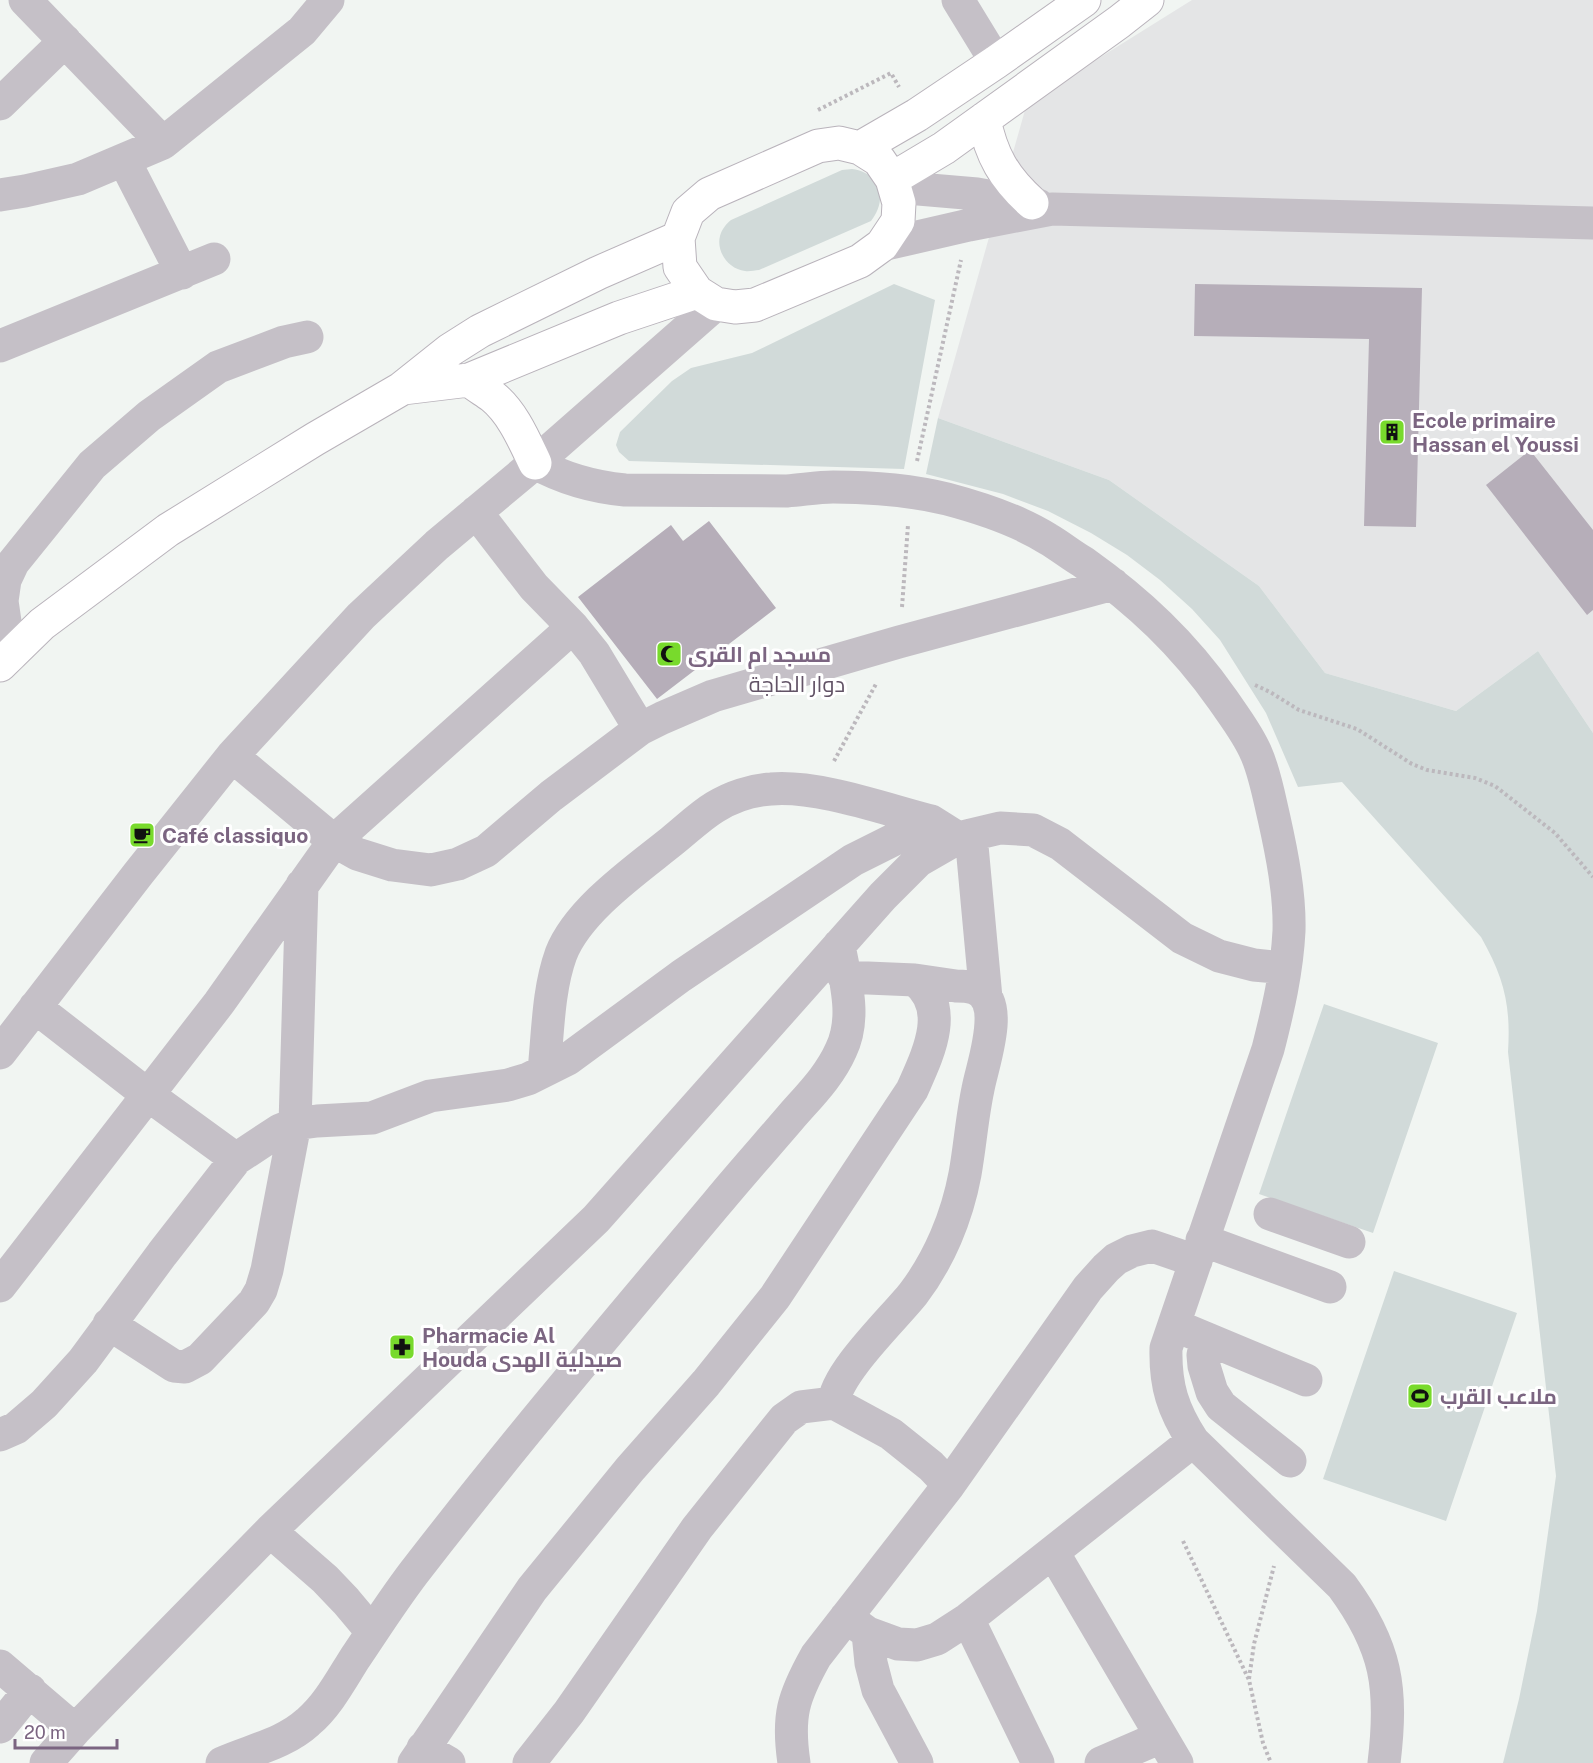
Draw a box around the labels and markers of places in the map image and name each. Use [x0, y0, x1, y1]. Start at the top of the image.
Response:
place label: Ecole primaire Hassan el Youssi [1412, 408, 1579, 457]
building icon: Ecole primaire Hassan el Youssi [1377, 417, 1407, 447]
mosque icon: مسجد ام القرى [654, 639, 684, 669]
place label: مسجد ام القرى [688, 642, 831, 669]
cafe icon: Café classiquo [127, 820, 157, 850]
place label: Café classiquo [162, 823, 308, 848]
place label: Pharmacie Al Houda صيدلية الهدى [422, 1323, 622, 1373]
pharmacy icon: Pharmacie Al Houda صيدلية الهدى [387, 1332, 417, 1362]
sports icon: ملاعب القرب [1405, 1381, 1435, 1411]
place label: ملاعب القرب [1440, 1384, 1557, 1409]

